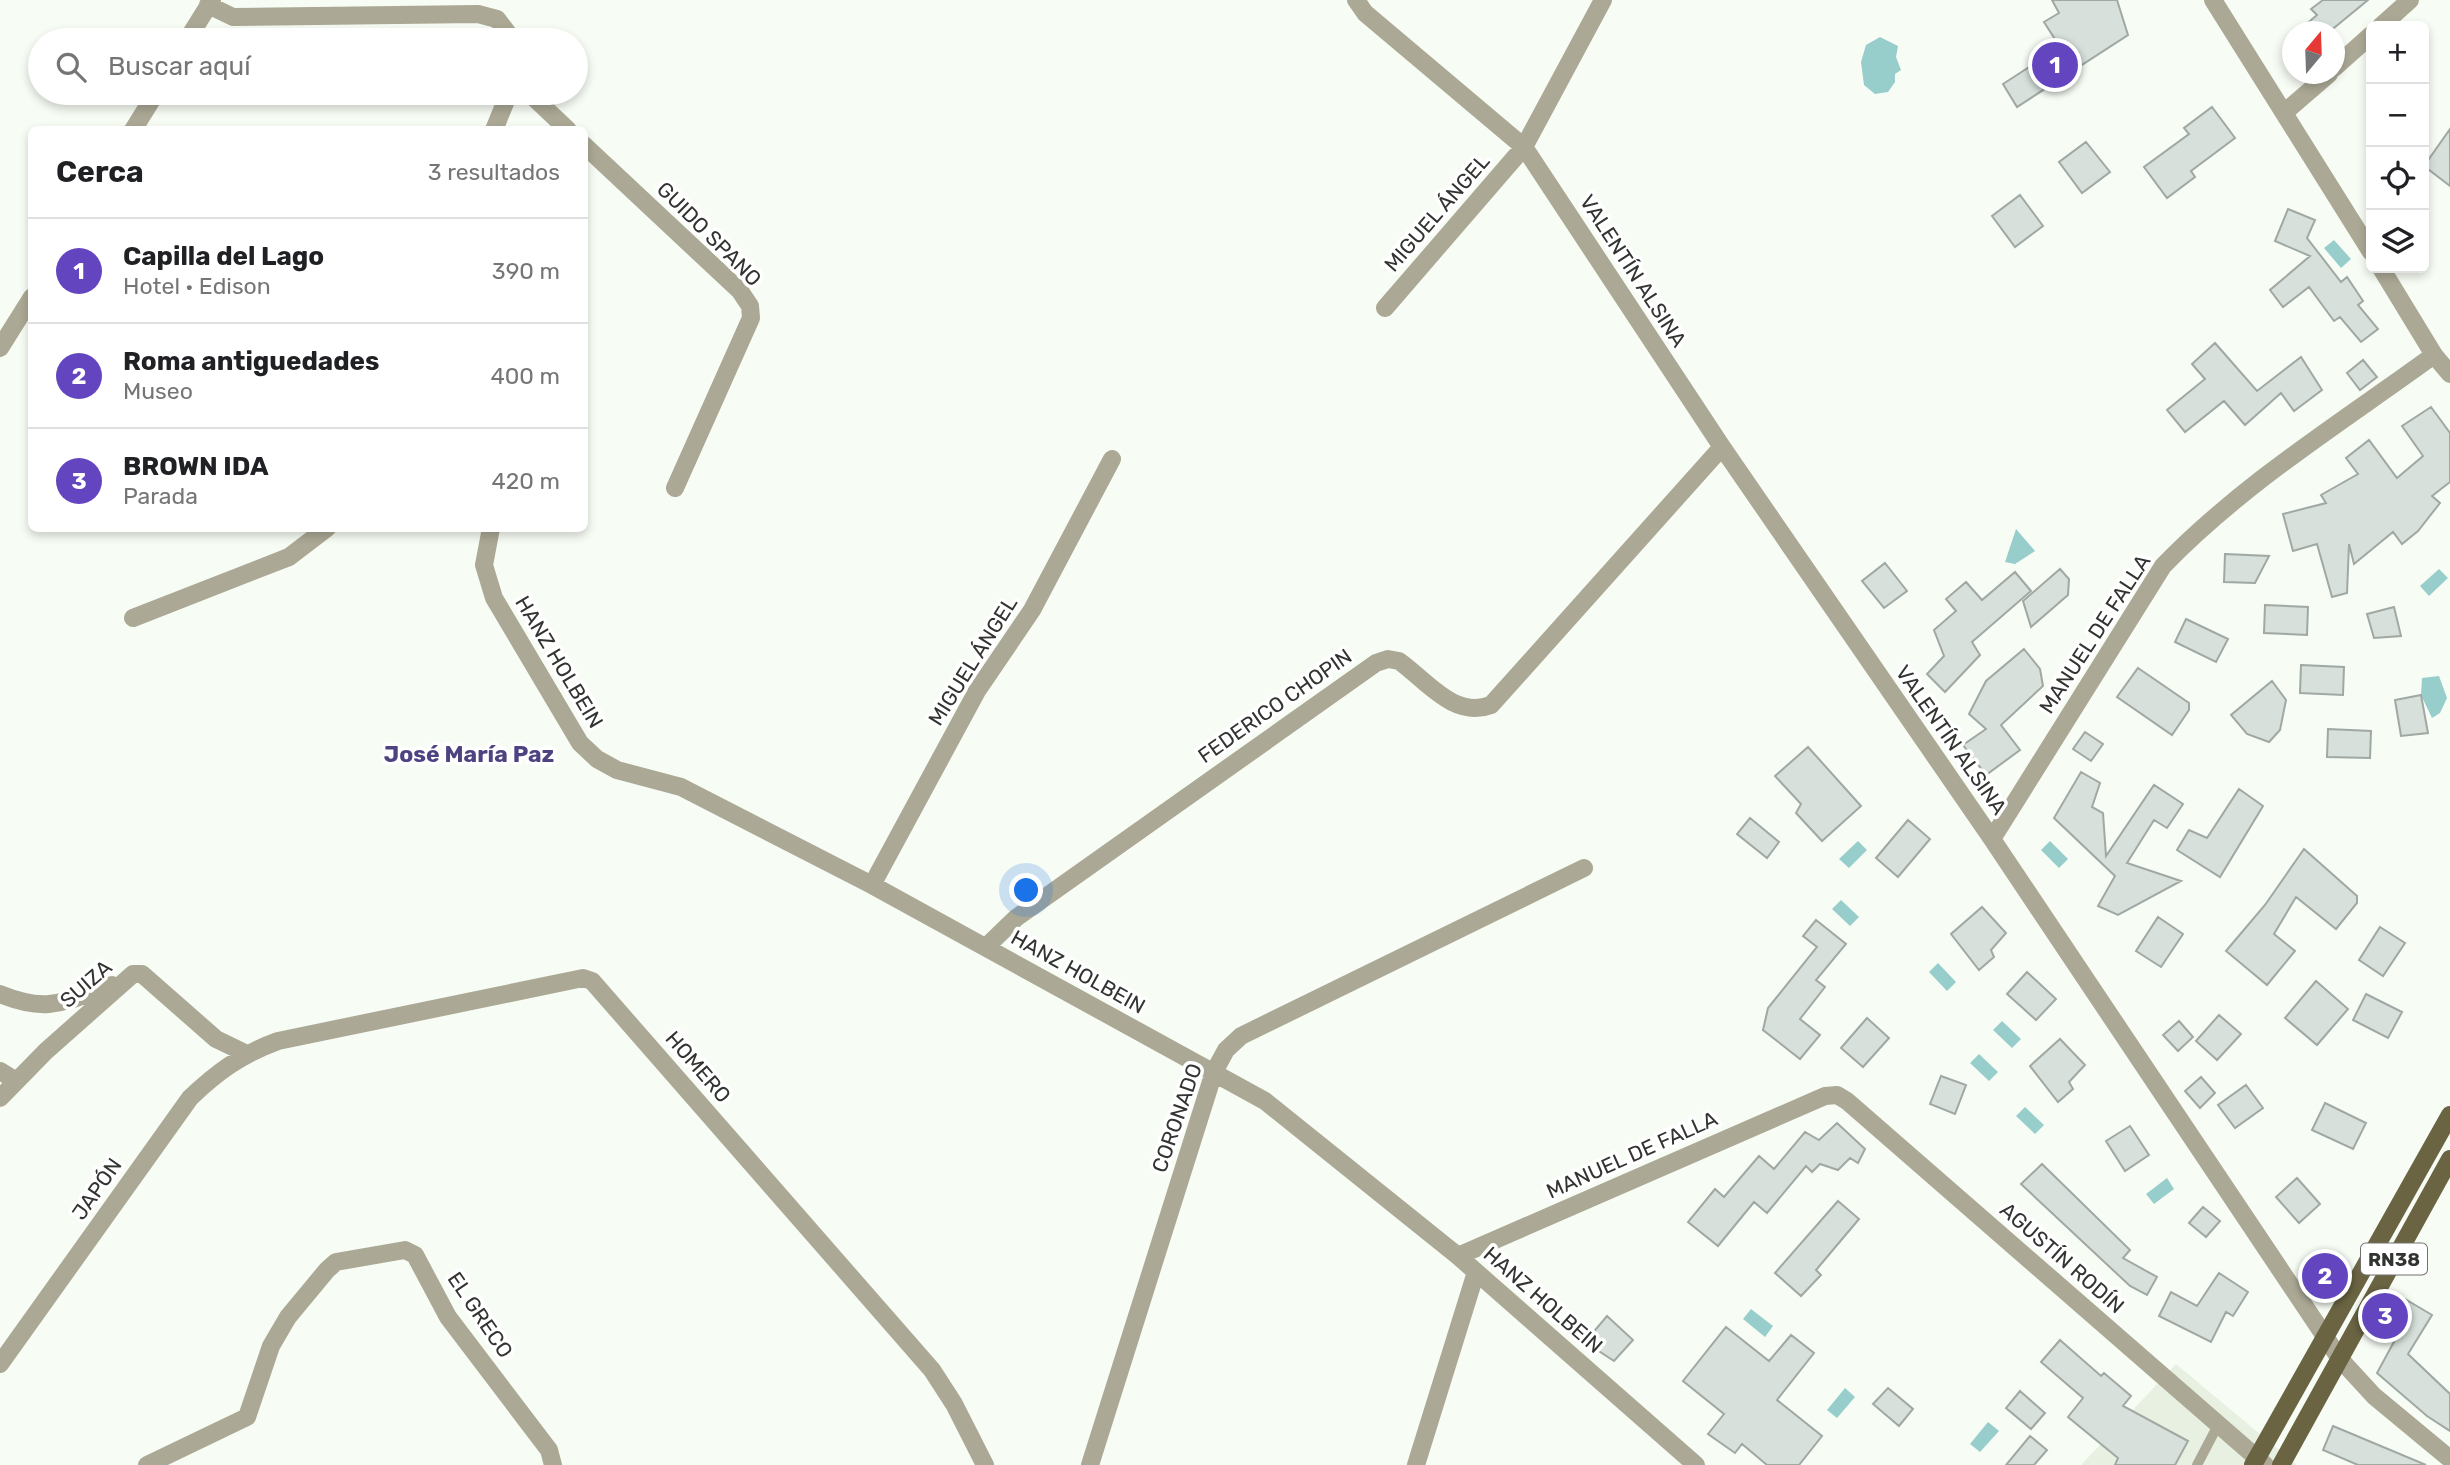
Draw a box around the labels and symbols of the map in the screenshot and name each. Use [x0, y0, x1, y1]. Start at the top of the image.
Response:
north arrow [2282, 21, 2345, 84]
pin: 1 [2032, 39, 2078, 91]
street label: MIGUEL ÁNGEL [1379, 149, 1495, 277]
street label: GUIDO SPANO [652, 176, 767, 291]
street label: VALENTÍN ALSINA [1575, 190, 1692, 351]
street label: MANUEL DE FALLA [2034, 549, 2155, 718]
street label: HANZ HOLBEIN [510, 591, 609, 732]
street label: MIGUEL ÁNGEL [923, 591, 1022, 730]
street label: FEDERICO CHOPIN [1193, 643, 1356, 768]
street label: VALENTÍN ALSINA [1891, 660, 2012, 819]
district label: José María Paz [384, 740, 554, 768]
your location [1009, 873, 1043, 907]
street label: HANZ HOLBEIN [1007, 924, 1150, 1019]
street label: SUIZA [55, 954, 117, 1013]
street label: HOMERO [661, 1026, 736, 1108]
street label: CORONADO [1146, 1060, 1207, 1176]
street label: MANUEL DE FALLA [1542, 1106, 1721, 1204]
street label: JAPÓN [66, 1153, 127, 1224]
street label: AGUSTÍN RODÍN [1995, 1197, 2129, 1318]
street label: HANZ HOLBEIN [1479, 1241, 1608, 1358]
road number: RN38 [2361, 1244, 2427, 1274]
pin: 2 [2302, 1250, 2348, 1302]
street label: EL GRECO [443, 1267, 518, 1362]
pin: 3 [2362, 1290, 2408, 1342]

